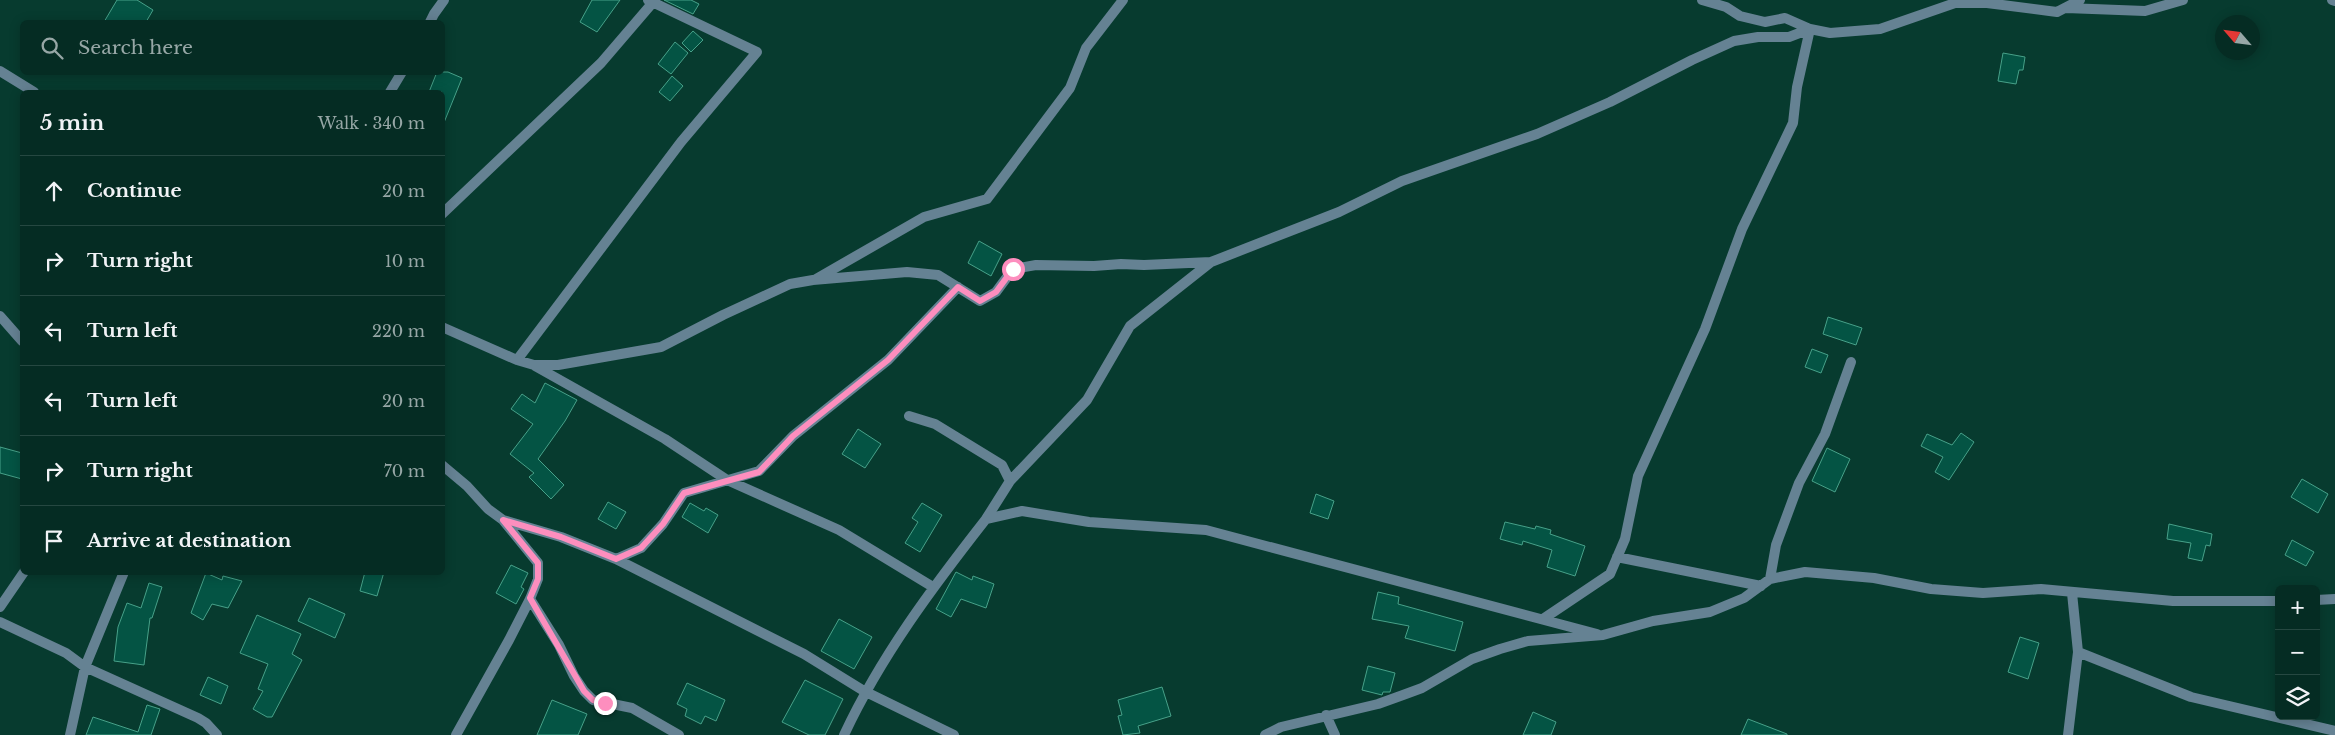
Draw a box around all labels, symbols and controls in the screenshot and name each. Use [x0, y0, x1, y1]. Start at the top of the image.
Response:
north arrow [2215, 15, 2260, 60]
search box [20, 20, 445, 75]
icon: search [38, 34, 66, 62]
text: Search here [78, 36, 193, 59]
text: 5 min [40, 110, 104, 136]
text: Walk · 340 m [318, 113, 425, 133]
icon: ahead [40, 177, 68, 205]
text: Continue [87, 179, 182, 202]
text: 20 m [382, 181, 425, 201]
icon: right [40, 247, 68, 275]
text: Turn right [87, 249, 193, 272]
text: 10 m [385, 251, 425, 271]
route start [1002, 258, 1025, 281]
icon: left [40, 317, 68, 345]
text: Turn left [87, 319, 178, 342]
text: 220 m [372, 321, 425, 341]
icon: left [40, 387, 68, 415]
text: Turn left [87, 389, 178, 412]
text: 20 m [382, 391, 425, 411]
icon: right [40, 457, 68, 485]
text: Turn right [87, 459, 193, 482]
text: 70 m [384, 461, 425, 481]
icon: arrive [40, 527, 68, 555]
text: Arrive at destination [87, 529, 291, 552]
map controls [2275, 585, 2320, 720]
button: + [2275, 585, 2320, 630]
button: − [2275, 630, 2320, 675]
button: layers [2275, 675, 2320, 720]
route end [594, 692, 617, 715]

